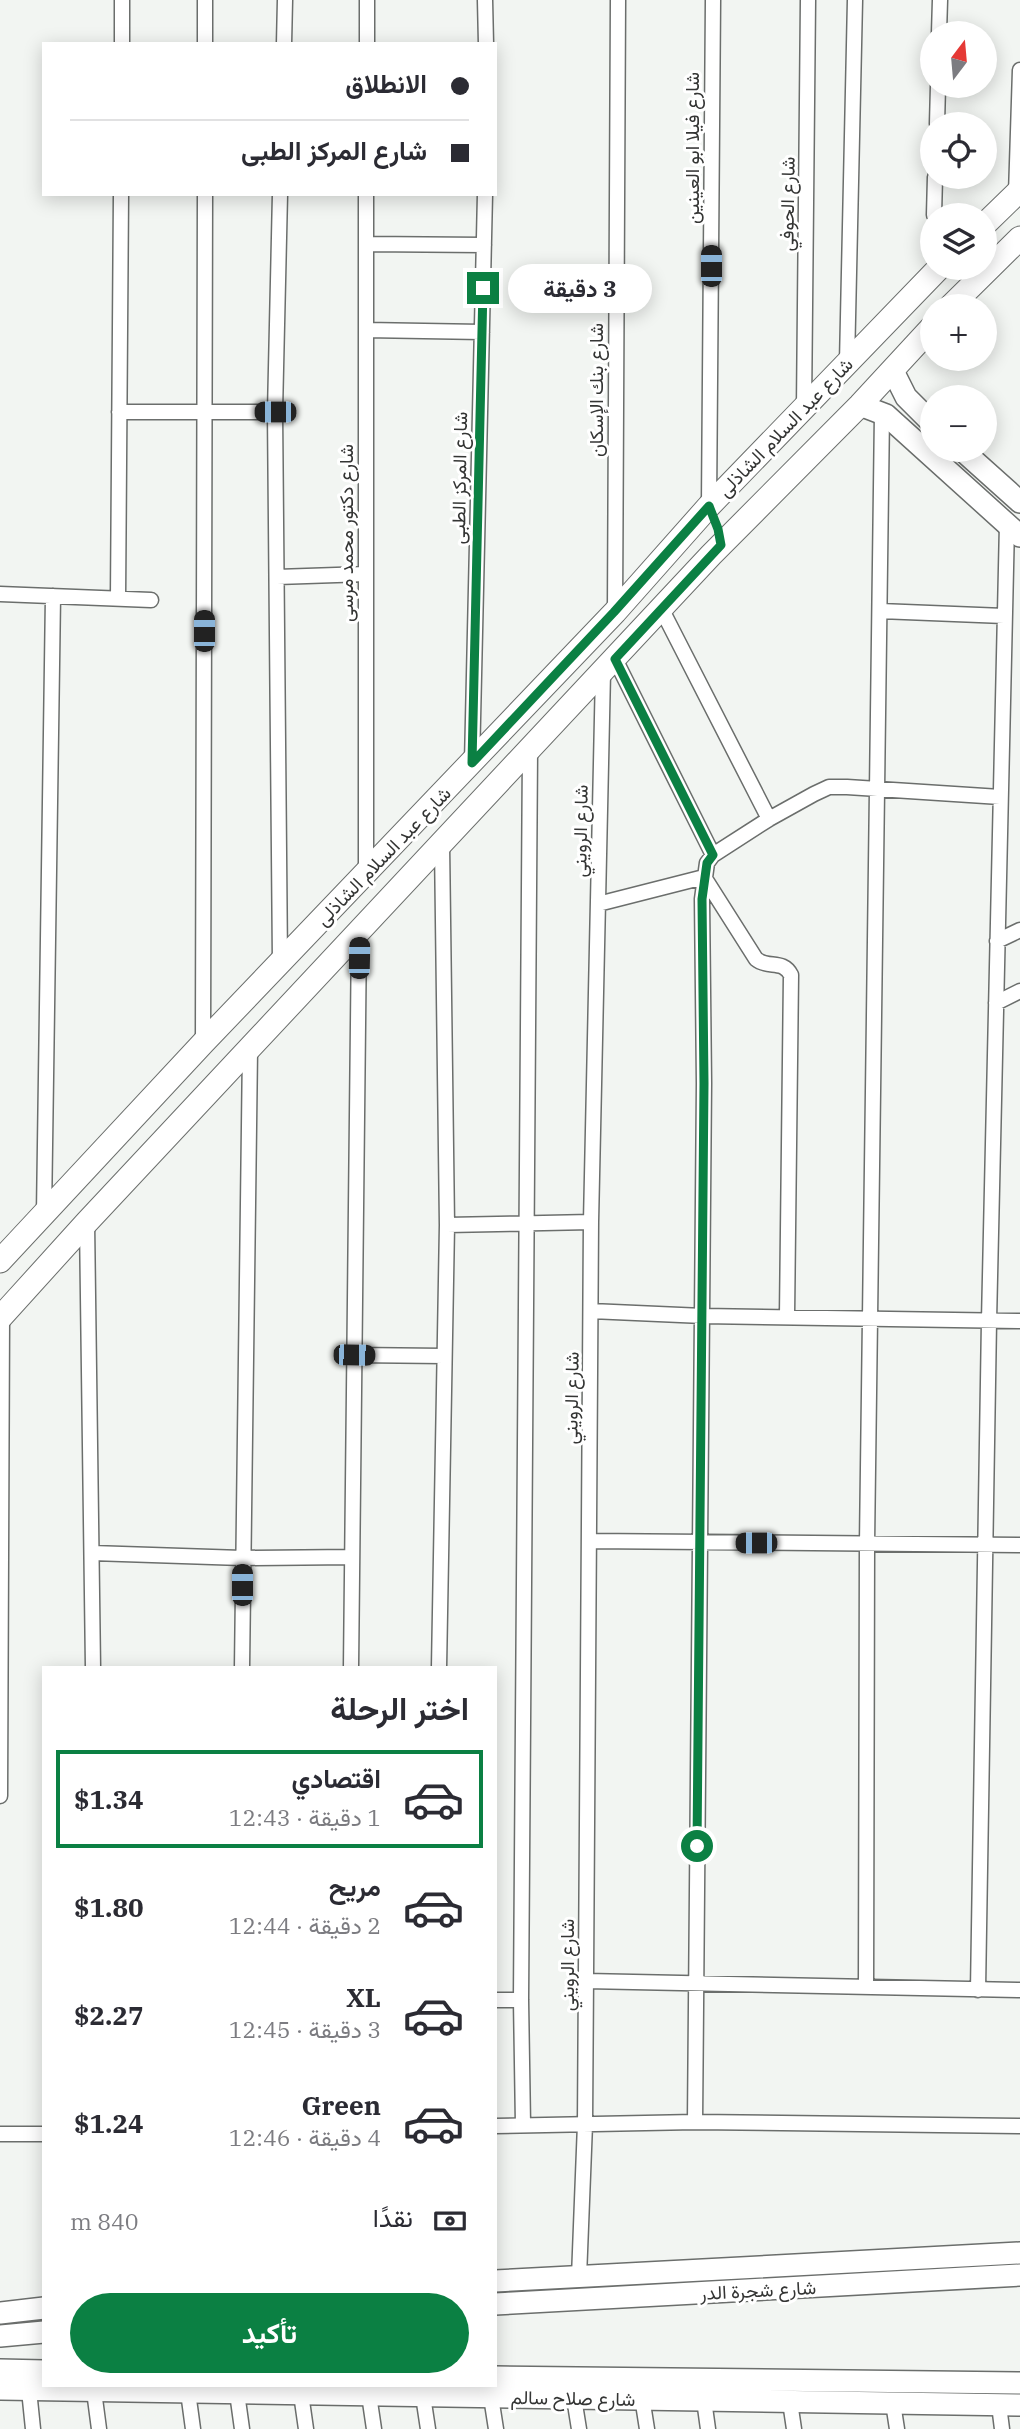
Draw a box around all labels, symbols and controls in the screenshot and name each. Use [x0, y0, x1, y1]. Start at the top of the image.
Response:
north arrow [920, 21, 998, 98]
map controls [920, 21, 997, 462]
text: الانطلاق [345, 66, 427, 100]
street label: شارع فيلا ابو العينين [680, 72, 705, 224]
button: locate [920, 112, 997, 189]
text: شارع المركز الطبى [241, 133, 427, 167]
street label: شارع الحوفي [774, 156, 804, 252]
button: layers [920, 203, 997, 280]
car [701, 245, 722, 287]
callout: 3 دقيقة [508, 264, 651, 312]
route end [467, 272, 499, 304]
text: 3 دقيقة [543, 273, 617, 303]
button: + [920, 294, 997, 371]
street label: شارع بنك الإسكان [584, 323, 609, 457]
street label: شارع عبد السلام الشاذلى [712, 352, 858, 502]
button: − [920, 385, 997, 462]
car [255, 402, 297, 423]
street label: شارع المركز الطبى [446, 412, 473, 544]
street label: شارع دكتور محمد مرسى [334, 444, 359, 622]
car [194, 610, 215, 652]
street label: شارع عبد السلام الشاذلى [310, 781, 456, 931]
street label: شارع الرويني [567, 784, 597, 878]
car [349, 937, 370, 979]
car [333, 1344, 376, 1366]
street label: شارع الرويني [558, 1351, 588, 1445]
car [736, 1533, 778, 1554]
car [232, 1564, 253, 1606]
text: اختر الرحلة [330, 1687, 469, 1729]
text: اقتصادي [292, 1761, 381, 1795]
icon: car [402, 1768, 465, 1831]
text: $1.34 [74, 1782, 144, 1816]
text: 1 دقيقة · 12:43 [229, 1802, 381, 1832]
route start [681, 1830, 713, 1862]
text: مريح [329, 1869, 381, 1903]
icon: car [402, 1876, 465, 1939]
text: $1.80 [74, 1890, 144, 1924]
text: 2 دقيقة · 12:44 [229, 1910, 381, 1940]
street label: شارع الرويني [555, 1919, 583, 2011]
text: XL [346, 1980, 381, 2014]
icon: car [402, 1984, 465, 2047]
text: $2.27 [74, 1998, 144, 2032]
text: 3 دقيقة · 12:45 [229, 2014, 381, 2044]
text: Green [301, 2088, 381, 2122]
icon: car [402, 2092, 465, 2155]
text: $1.24 [74, 2106, 144, 2140]
text: 4 دقيقة · 12:46 [229, 2122, 381, 2152]
text: نقدًا [373, 2200, 413, 2234]
icon: cash [431, 2202, 469, 2240]
text: 840 m [70, 2206, 139, 2236]
street label: شارع شجرة الدر [698, 2275, 817, 2306]
button: تأكيد [70, 2293, 469, 2373]
street label: شارع صلاح سالم [511, 2385, 635, 2412]

